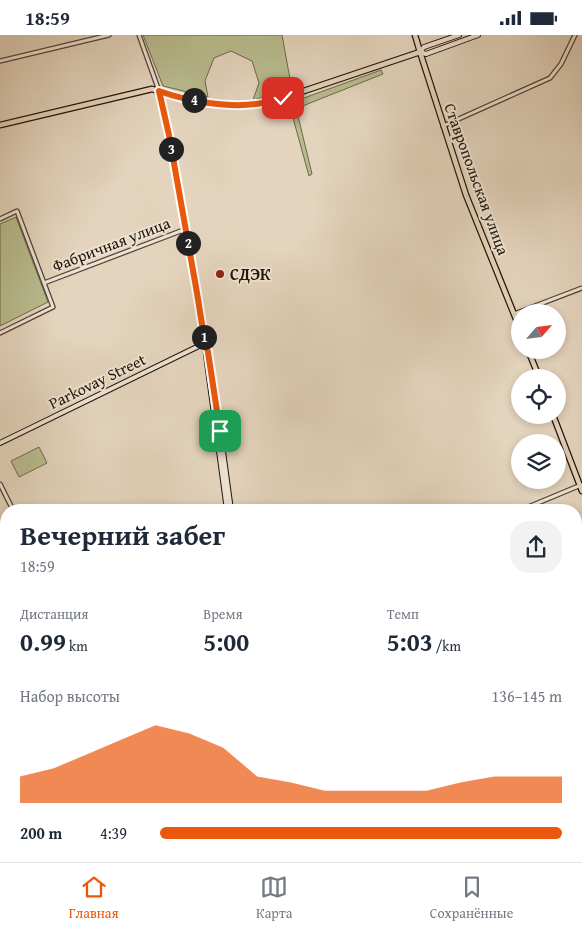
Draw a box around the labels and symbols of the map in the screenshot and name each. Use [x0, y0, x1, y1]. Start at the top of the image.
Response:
pin [262, 77, 304, 119]
pin: 4 [182, 87, 206, 113]
street label: Ставропольская улица [438, 100, 516, 259]
pin: 3 [158, 137, 184, 161]
street label: Фабричная улица [49, 210, 174, 278]
pin: 2 [176, 231, 200, 255]
place label: СДЭК [230, 262, 271, 286]
marker: СДЭК [214, 268, 226, 280]
north arrow [511, 304, 566, 359]
pin: 1 [192, 325, 216, 349]
street label: Parkovay Street [44, 347, 150, 415]
pin [199, 410, 241, 452]

